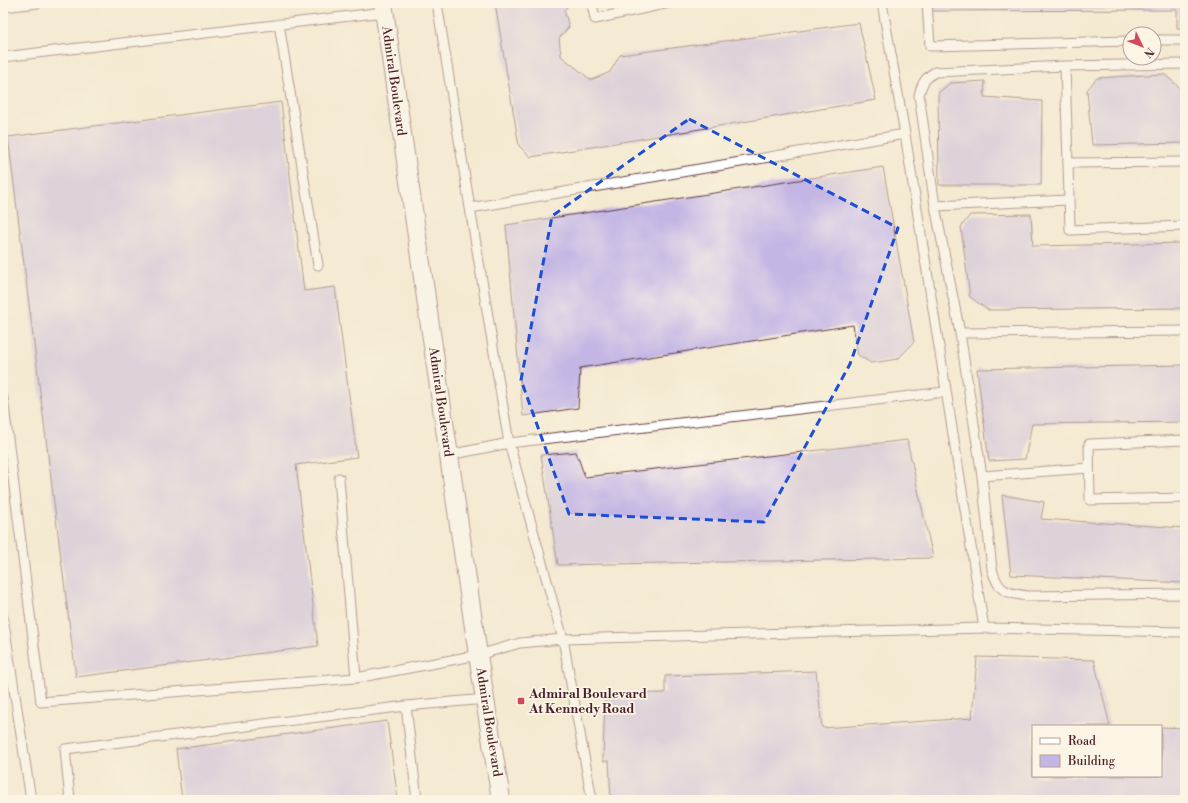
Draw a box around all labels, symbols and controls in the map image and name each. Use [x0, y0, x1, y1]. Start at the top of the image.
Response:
street label: Admiral Boulevard [378, 24, 410, 137]
north arrow [1122, 26, 1162, 66]
text: N [1140, 44, 1157, 60]
street label: Admiral Boulevard [425, 345, 457, 458]
street label: Admiral Boulevard [472, 665, 506, 778]
place label: Admiral Boulevard At Kennedy Road [528, 686, 647, 717]
marker: Admiral Boulevard At Kennedy Road [516, 696, 526, 706]
legend [1032, 725, 1162, 777]
text: Road [1068, 734, 1096, 749]
text: Building [1067, 754, 1116, 769]

